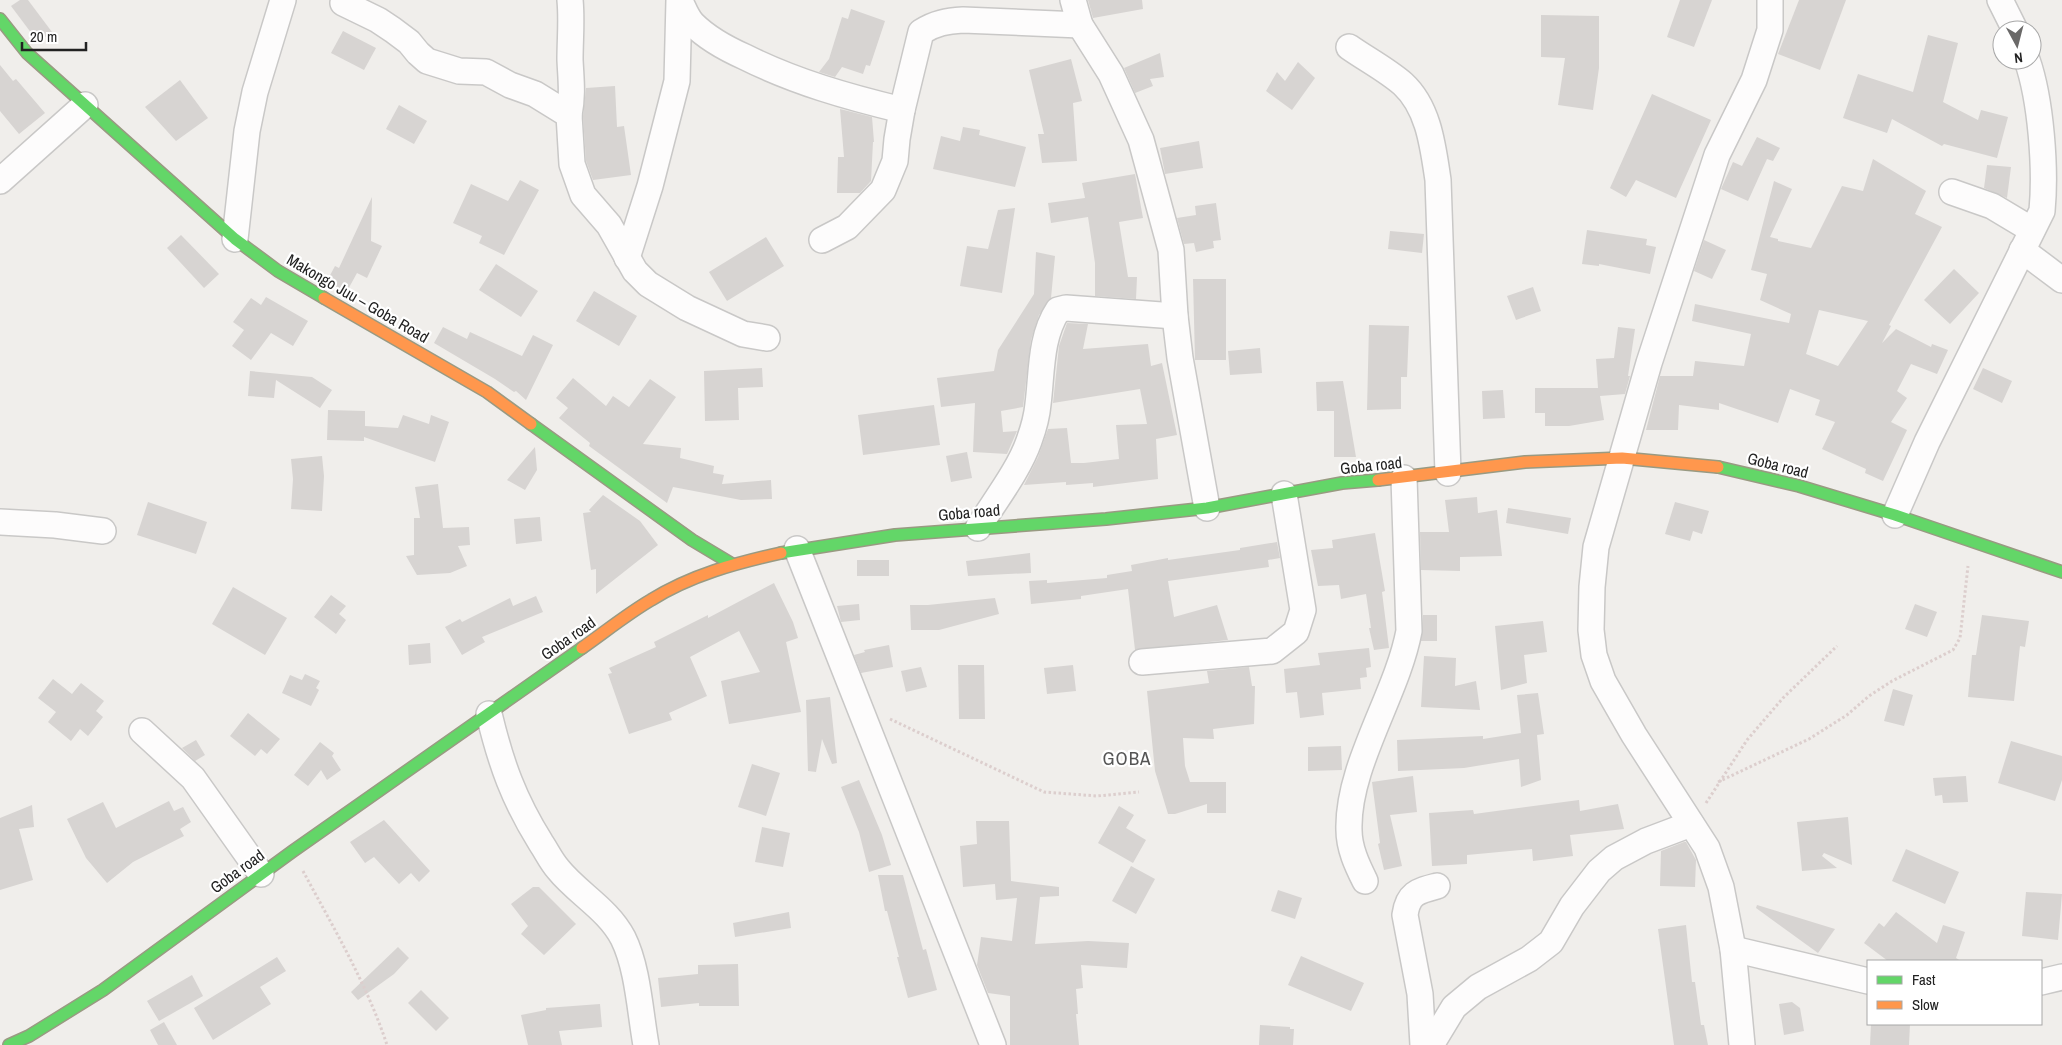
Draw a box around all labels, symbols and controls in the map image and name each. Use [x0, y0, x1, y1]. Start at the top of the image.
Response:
scale bar [22, 20, 86, 52]
north arrow [1992, 20, 2042, 70]
text: 20 m [30, 26, 57, 47]
text: N [2013, 48, 2024, 67]
street label: Makongo Juu – Goba Road [283, 248, 433, 348]
street label: Goba road [1745, 447, 1811, 483]
street label: Goba road [1339, 451, 1403, 479]
street label: Goba road [937, 498, 1001, 526]
street label: Goba road [536, 611, 600, 665]
district label: GOBA [1102, 745, 1152, 771]
street label: Goba road [205, 844, 269, 898]
legend [1867, 960, 2042, 1025]
text: Fast [1912, 969, 1936, 990]
text: Slow [1912, 994, 1939, 1015]

